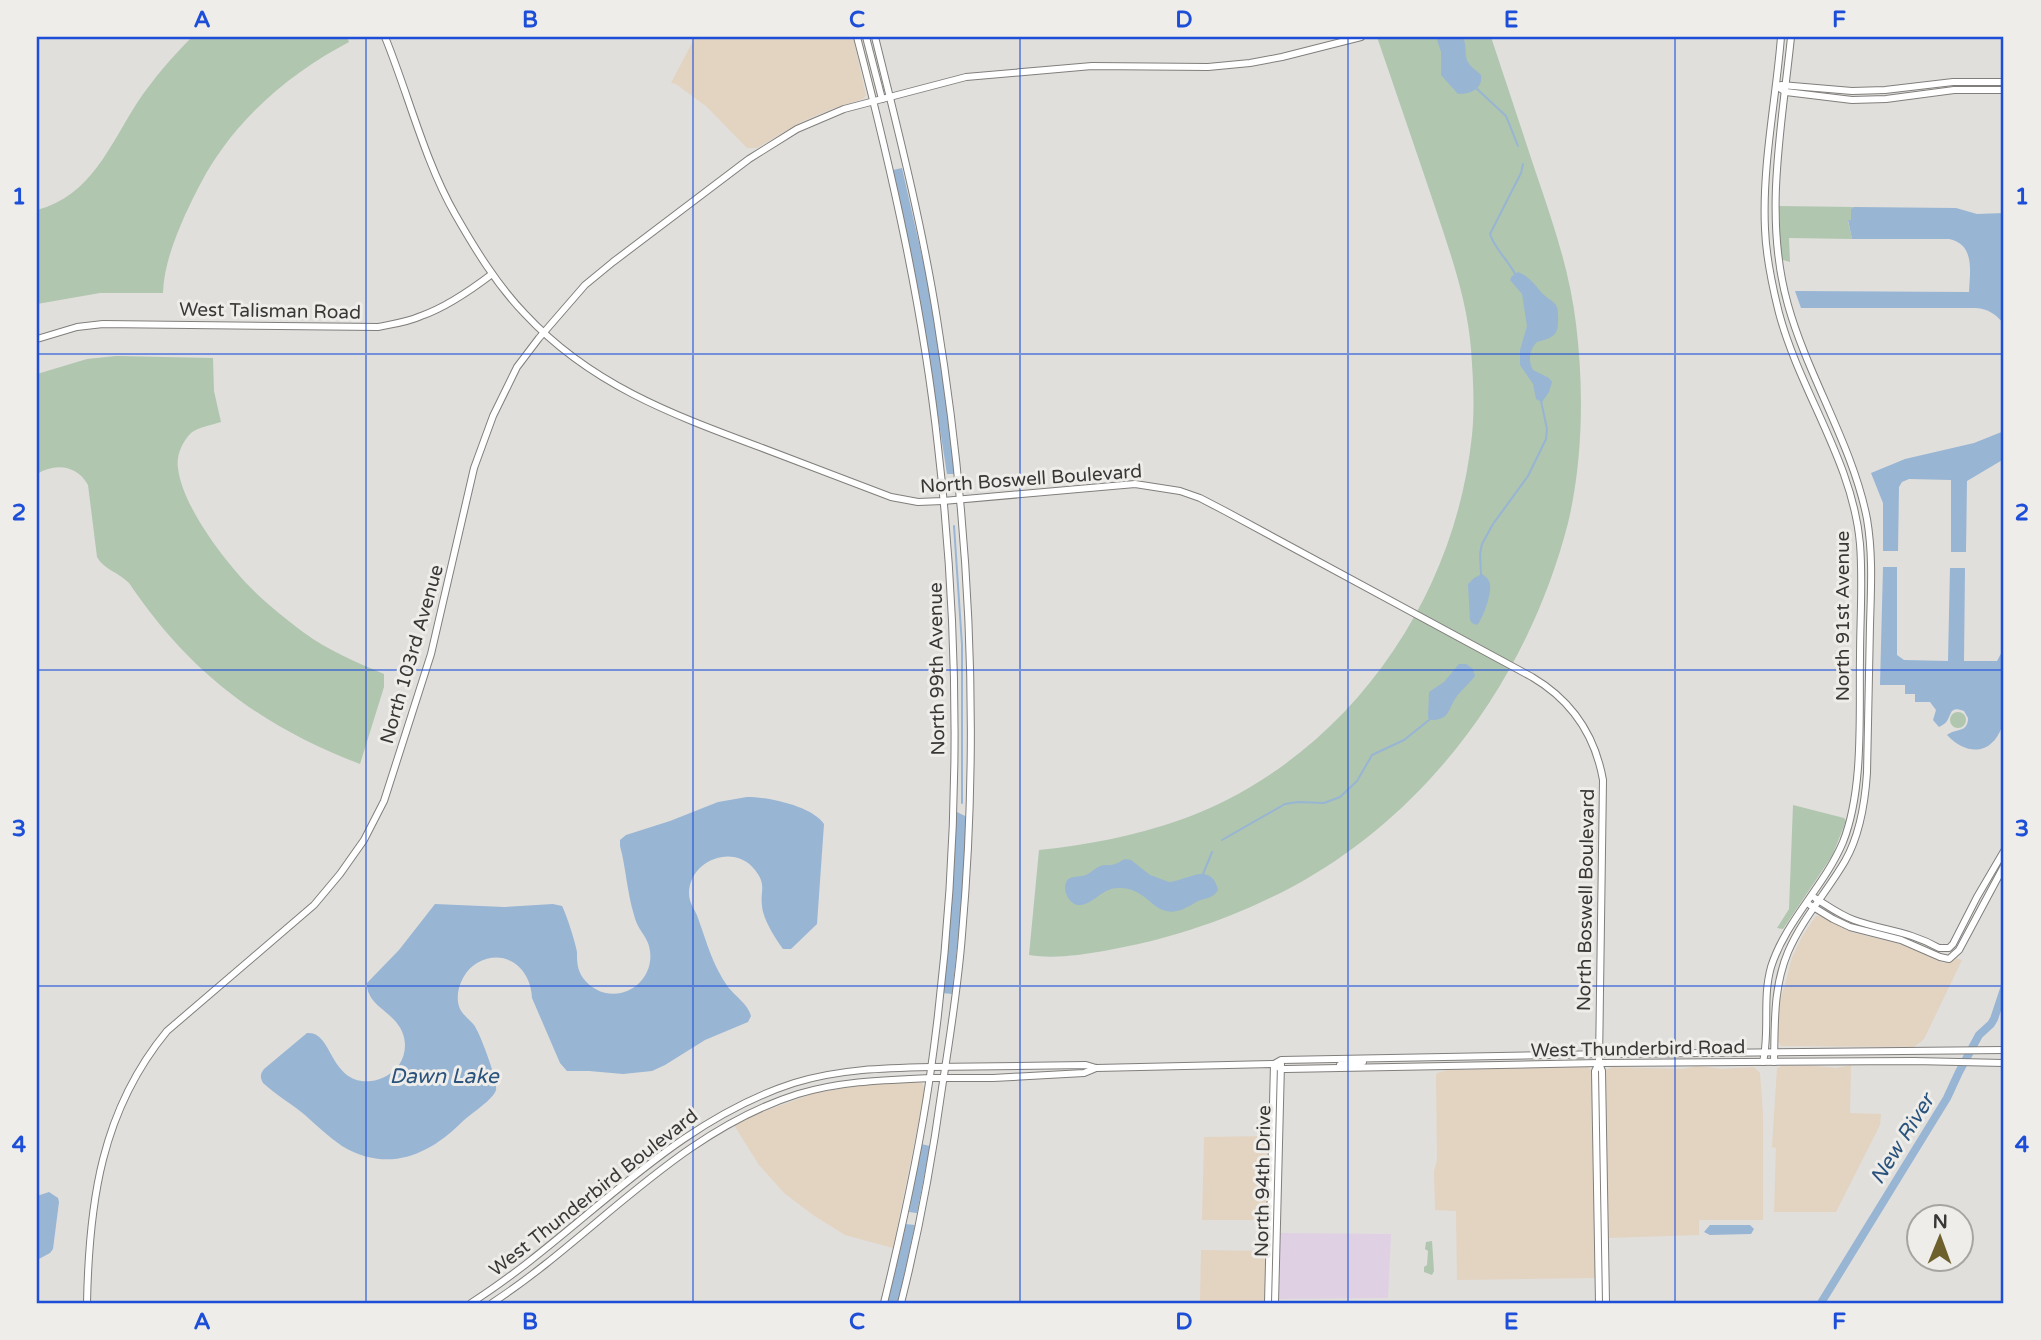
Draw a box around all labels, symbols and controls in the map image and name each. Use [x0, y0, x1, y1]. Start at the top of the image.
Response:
text: A [193, 6, 211, 34]
text: B [522, 6, 538, 34]
text: C [849, 6, 865, 34]
text: D [1175, 6, 1193, 34]
text: E [1504, 6, 1518, 34]
text: F [1832, 6, 1846, 34]
text: 1 [12, 183, 26, 211]
text: 1 [2015, 183, 2029, 211]
street label: West Talisman Road [179, 298, 361, 324]
street label: North Boswell Boulevard [919, 460, 1143, 498]
text: 2 [12, 499, 26, 527]
text: 2 [2015, 499, 2029, 527]
street label: North 91st Avenue [1832, 531, 1854, 701]
street label: North 103rd Avenue [376, 562, 448, 746]
street label: North 99th Avenue [924, 582, 950, 756]
street label: North Boswell Boulevard [1573, 789, 1599, 1011]
text: 3 [12, 815, 26, 843]
text: 3 [2015, 815, 2029, 843]
street label: West Thunderbird Road [1530, 1036, 1746, 1062]
water label: Dawn Lake [389, 1064, 500, 1089]
water label: New River [1865, 1087, 1941, 1189]
street label: West Thunderbird Boulevard [485, 1105, 702, 1281]
street label: North 94th Drive [1251, 1105, 1275, 1257]
text: 4 [12, 1131, 27, 1159]
text: 4 [2015, 1131, 2030, 1159]
north arrow [1904, 1204, 1974, 1274]
text: N [1932, 1211, 1948, 1233]
text: A [193, 1308, 211, 1336]
text: B [522, 1308, 538, 1336]
text: C [849, 1308, 865, 1336]
text: D [1175, 1308, 1193, 1336]
text: E [1504, 1308, 1518, 1336]
text: F [1832, 1308, 1846, 1336]

